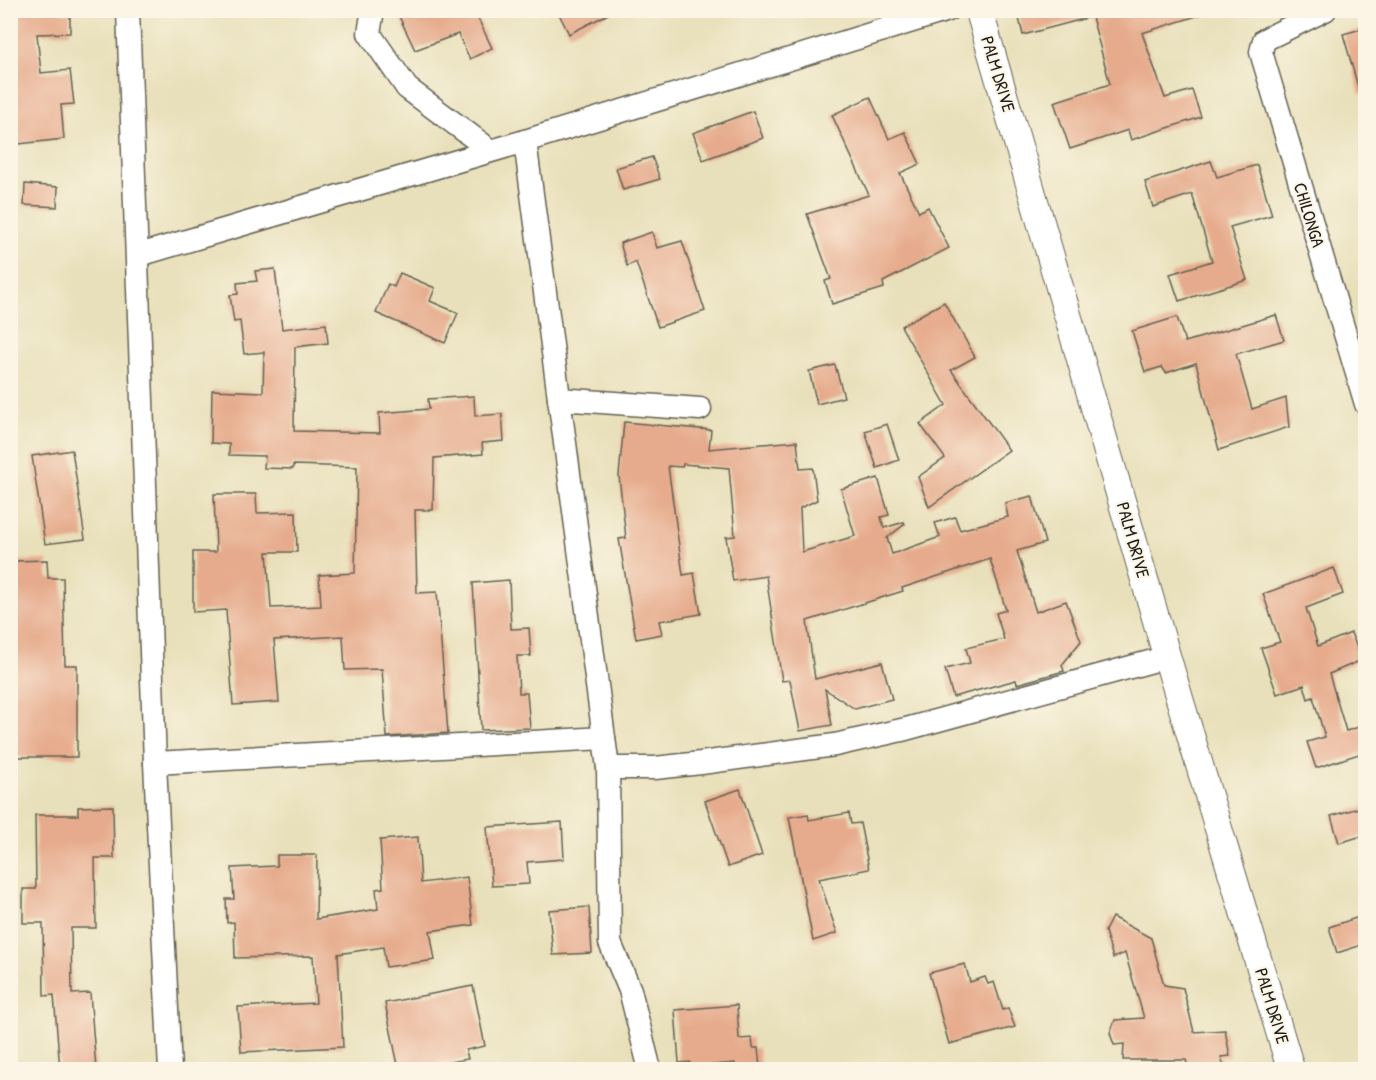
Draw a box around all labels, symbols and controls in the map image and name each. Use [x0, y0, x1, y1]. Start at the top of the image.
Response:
street label: PALM DRIVE [975, 33, 1022, 115]
street label: CHILONGA [1288, 180, 1331, 250]
street label: PALM DRIVE [1111, 499, 1156, 581]
street label: PALM DRIVE [1249, 965, 1296, 1047]

